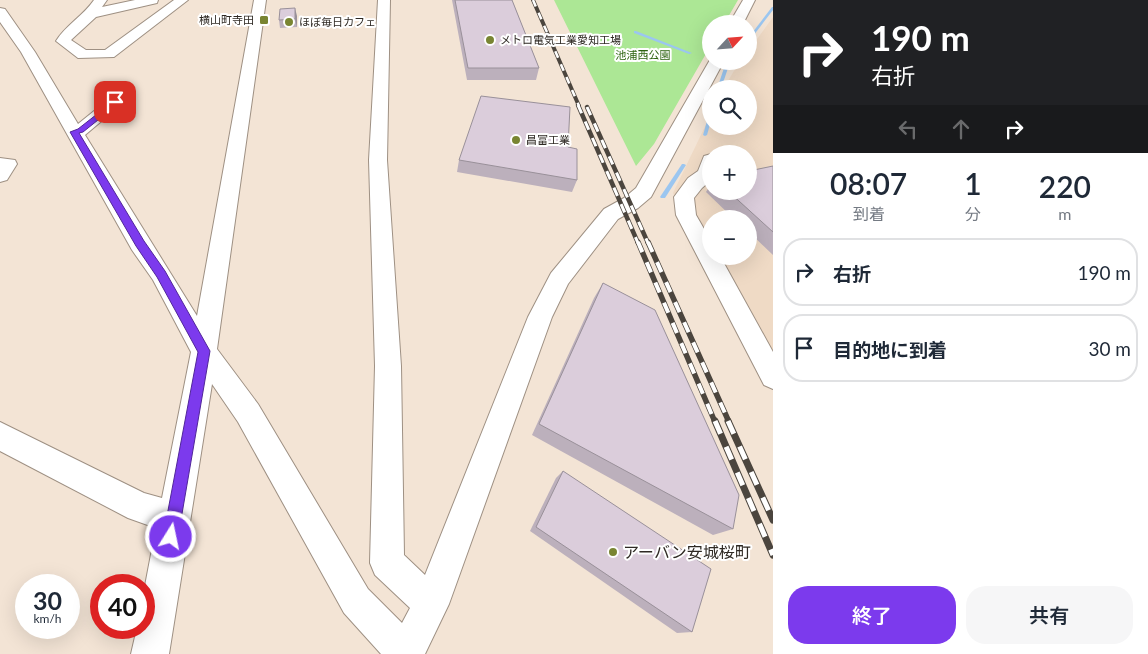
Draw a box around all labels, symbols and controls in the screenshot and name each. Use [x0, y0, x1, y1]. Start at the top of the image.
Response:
place label: 横山町寺田 [199, 13, 254, 26]
marker: 横山町寺田 [258, 14, 270, 26]
place label: ほぼ毎日カフェ [299, 15, 376, 28]
north arrow [702, 15, 758, 70]
map controls [702, 15, 757, 265]
marker: ほぼ毎日カフェ [283, 16, 295, 28]
text: 190 m [871, 16, 970, 58]
icon: right [788, 20, 853, 85]
place label: メトロ電気工業愛知工場 [500, 33, 621, 46]
marker: メトロ電気工業愛知工場 [484, 34, 496, 46]
park label: 池浦西公園 [616, 48, 671, 61]
text: 右折 [871, 62, 915, 89]
button: search [702, 80, 757, 135]
pin [94, 81, 136, 123]
icon: arrive [101, 88, 129, 116]
icon: left [894, 115, 922, 143]
icon: ahead [947, 115, 975, 143]
icon: right [1000, 115, 1028, 143]
place label: 昌富工業 [526, 133, 570, 146]
marker: 昌富工業 [510, 134, 522, 146]
button: + [702, 145, 757, 200]
text: 08:07 [830, 165, 907, 201]
text: 1 [964, 165, 982, 201]
text: 220 [1039, 168, 1091, 204]
text: 到着 [853, 204, 885, 223]
text: 分 [965, 204, 981, 223]
text: m [1058, 204, 1071, 223]
button: − [702, 210, 757, 265]
icon: right [790, 258, 818, 286]
text: 190 m [1077, 261, 1131, 284]
text: 右折 [833, 262, 871, 285]
icon: arrive [790, 334, 818, 362]
text: 30 m [1088, 337, 1131, 360]
text: 目的地に到着 [833, 338, 947, 361]
position arrow [144, 510, 196, 562]
place label: アーバン安城桜町 [623, 542, 751, 561]
marker: アーバン安城桜町 [607, 546, 619, 558]
speed limit sign: 40 [90, 574, 155, 639]
text: 30 [33, 585, 62, 615]
button: 終了 [788, 586, 956, 644]
button: 共有 [966, 586, 1133, 644]
text: km/h [33, 611, 62, 626]

